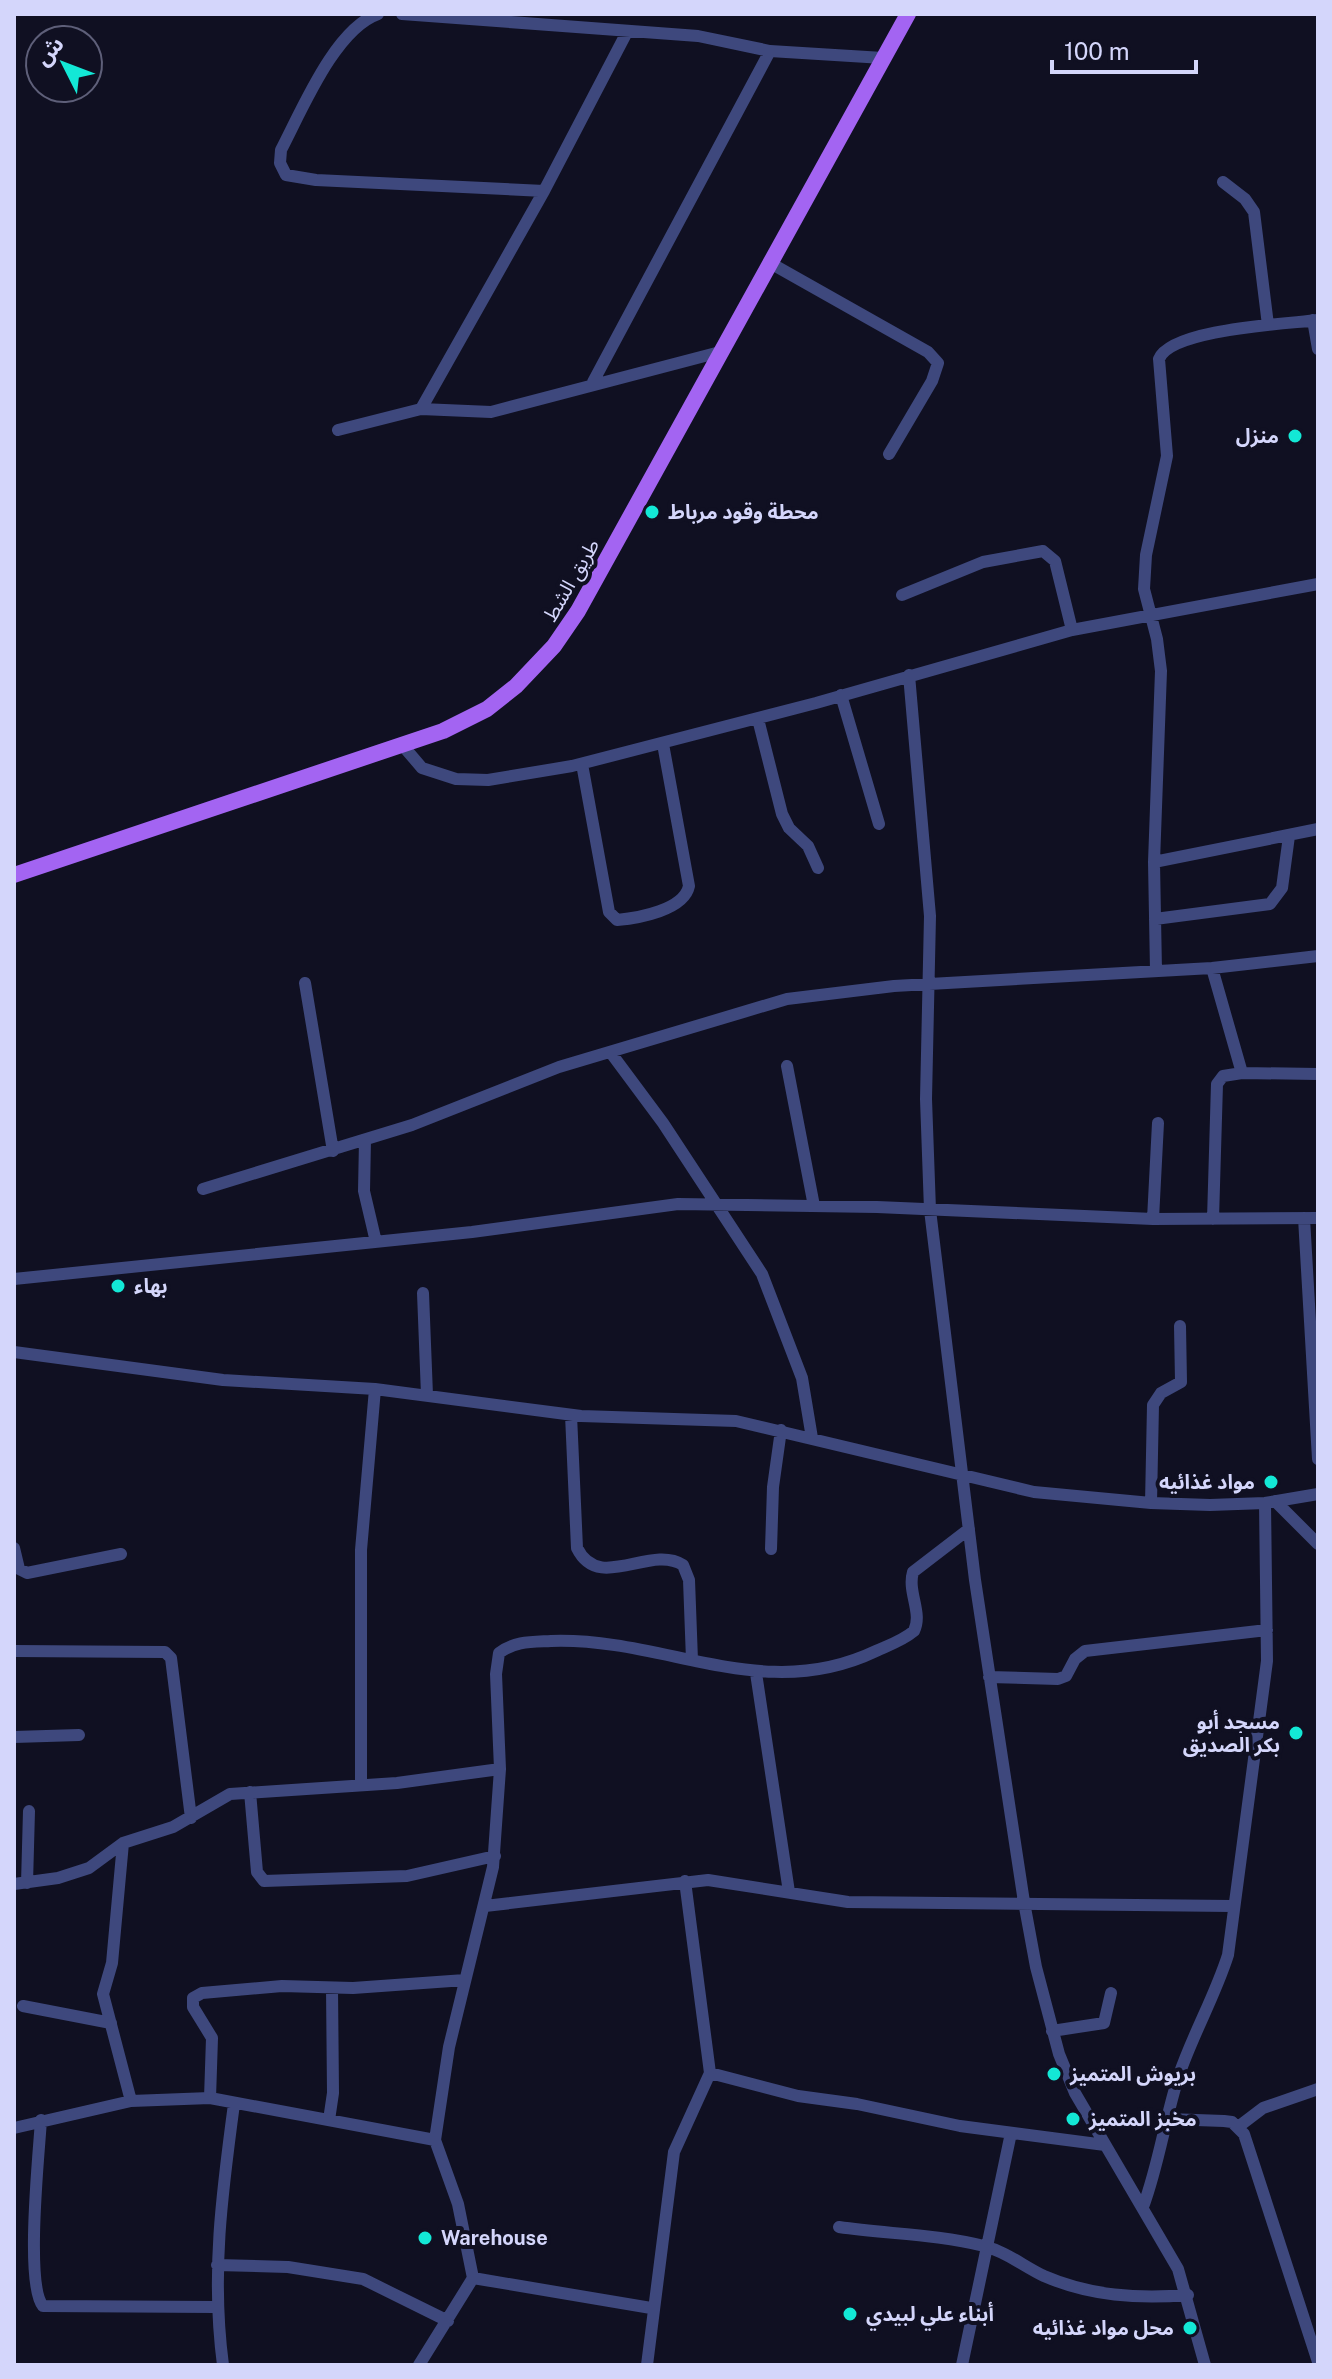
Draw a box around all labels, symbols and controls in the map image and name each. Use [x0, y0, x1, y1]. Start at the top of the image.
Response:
north arrow [24, 24, 104, 104]
scale bar [1052, 24, 1196, 74]
text: ش [29, 31, 69, 71]
text: 100 m [1064, 37, 1130, 65]
place label: منزل [1236, 424, 1279, 448]
marker: منزل [1286, 427, 1304, 445]
place label: محطة وقود مرباط [668, 500, 819, 524]
marker: محطة وقود مرباط [643, 503, 661, 521]
street label: طريق الشط [538, 534, 605, 626]
place label: بهاء [134, 1274, 168, 1298]
marker: بهاء [109, 1277, 127, 1295]
place label: مواد غذائيه [1159, 1470, 1255, 1494]
marker: مواد غذائيه [1262, 1473, 1280, 1491]
place label: مسجد أبو بكر الصديق [1183, 1709, 1280, 1757]
marker: مسجد أبو بكر الصديق [1287, 1724, 1305, 1742]
place label: بريوش المتميز [1069, 2062, 1196, 2086]
marker: بريوش المتميز [1045, 2065, 1063, 2083]
place label: مخبز المتميز [1088, 2107, 1197, 2131]
marker: مخبز المتميز [1064, 2110, 1082, 2128]
place label: Warehouse [441, 2226, 548, 2250]
marker: Warehouse [416, 2229, 434, 2247]
place label: أبناء علي لبيدي [866, 2301, 994, 2331]
marker: أبناء علي لبيدي [841, 2305, 859, 2323]
place label: محل مواد غذائيه [1033, 2316, 1174, 2340]
marker: محل مواد غذائيه [1181, 2319, 1199, 2337]

